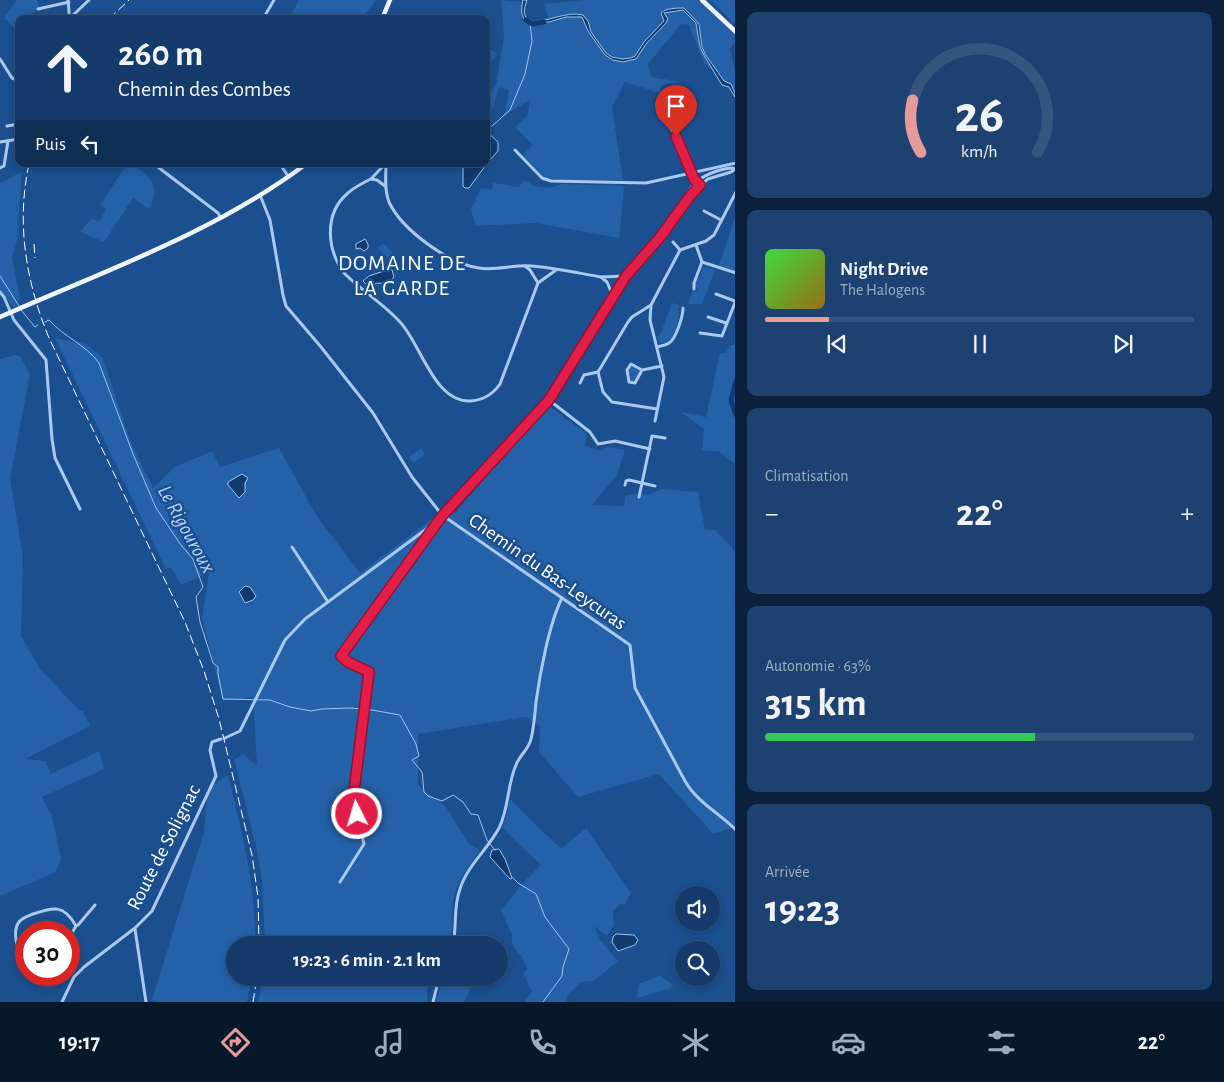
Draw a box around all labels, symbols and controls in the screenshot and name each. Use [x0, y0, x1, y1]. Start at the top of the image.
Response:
icon: ahead [35, 35, 100, 100]
text: 260 m [118, 37, 203, 72]
text: Chemin des Combes [118, 78, 291, 100]
pin [655, 85, 697, 136]
text: 26 [955, 89, 1004, 141]
icon: arrive [662, 92, 690, 120]
icon: left [76, 130, 104, 158]
text: Puis [35, 135, 66, 154]
text: km/h [961, 143, 998, 161]
district label: DOMAINE DE LA GARDE [338, 252, 466, 299]
text: Night Drive [840, 260, 928, 279]
text: The Halogens [840, 282, 925, 298]
icon: previous [823, 330, 851, 358]
icon: pause [966, 330, 994, 358]
icon: next [1109, 330, 1137, 358]
text: Climatisation [765, 468, 849, 484]
water label: Le Rigouroux [154, 482, 220, 577]
text: 22° [956, 495, 1003, 533]
text: − [765, 500, 778, 528]
text: + [1181, 500, 1194, 528]
street label: Chemin du Bas-Leycuras [465, 510, 630, 634]
text: Autonomie · 63% [765, 658, 871, 674]
text: 315 km [765, 685, 867, 723]
street label: Route de Solignac [124, 781, 204, 913]
position arrow [330, 787, 382, 839]
text: Arrivée [765, 864, 810, 880]
map controls [675, 886, 720, 986]
button: sound [675, 886, 720, 931]
text: 19:23 [765, 891, 840, 929]
speed limit sign: 30 [15, 921, 80, 986]
button: search [675, 941, 720, 986]
text: 19:23 · 6 min · 2.1 km [293, 951, 441, 970]
icon: directions [218, 1025, 253, 1060]
icon: music [372, 1025, 407, 1060]
icon: phone [525, 1025, 560, 1060]
icon: climate [678, 1025, 713, 1060]
icon: car [831, 1025, 866, 1060]
icon: filters [984, 1025, 1019, 1060]
text: 19:17 [59, 1031, 100, 1053]
text: 22° [1138, 1031, 1165, 1053]

